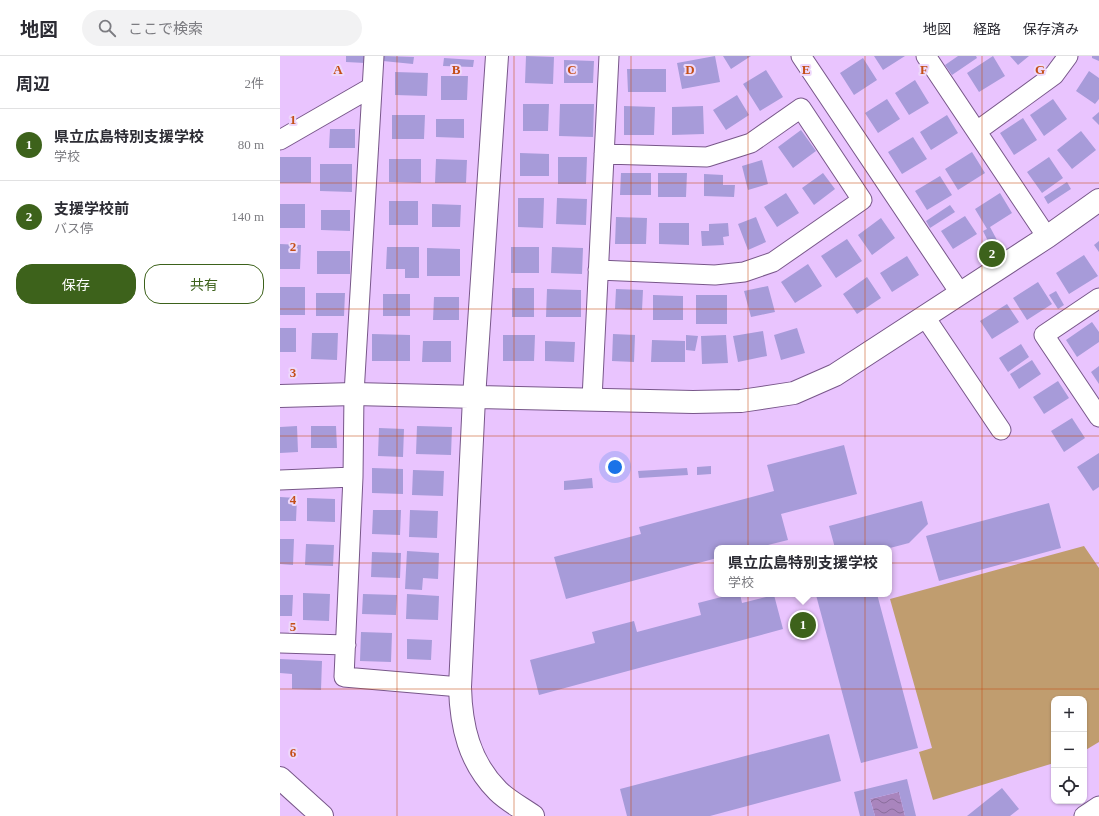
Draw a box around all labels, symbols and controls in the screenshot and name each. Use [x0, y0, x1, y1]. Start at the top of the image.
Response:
search box [82, 10, 362, 46]
icon: search [96, 17, 118, 39]
text: 地図 [20, 19, 58, 40]
text: ここで検索 [128, 21, 203, 37]
text: 地図 [923, 22, 951, 37]
text: 経路 [973, 22, 1001, 37]
text: 保存済み [1023, 22, 1079, 37]
text: A [333, 62, 343, 77]
text: B [452, 62, 461, 77]
text: C [567, 62, 577, 77]
text: D [685, 62, 695, 77]
text: E [802, 62, 810, 77]
text: F [920, 62, 928, 77]
text: G [1035, 62, 1045, 77]
text: 周辺 [16, 75, 50, 94]
text: 2件 [244, 76, 264, 91]
text: 1 [290, 112, 296, 127]
text: 県立広島特別支援学校 [54, 129, 204, 145]
text: 1 [26, 137, 32, 152]
text: 80 m [238, 137, 264, 152]
text: 学校 [54, 149, 80, 164]
text: 支援学校前 [54, 201, 129, 217]
text: 2 [26, 209, 32, 224]
text: 140 m [231, 209, 264, 224]
text: バス停 [54, 221, 93, 236]
text: 2 [290, 239, 296, 254]
pin: 2 [979, 239, 1005, 269]
button: 保存 [16, 264, 136, 304]
button: 共有 [144, 264, 264, 304]
text: 3 [290, 365, 297, 380]
your location [605, 457, 625, 477]
text: 4 [290, 492, 297, 507]
popup [714, 545, 892, 597]
text: 県立広島特別支援学校 [728, 555, 878, 571]
text: 学校 [728, 575, 754, 590]
pin: 1 [790, 610, 816, 640]
text: 5 [290, 619, 297, 634]
map controls [1051, 696, 1087, 804]
button: + [1051, 696, 1087, 732]
button: − [1051, 732, 1087, 768]
text: 6 [290, 745, 297, 760]
button: locate [1051, 768, 1087, 804]

